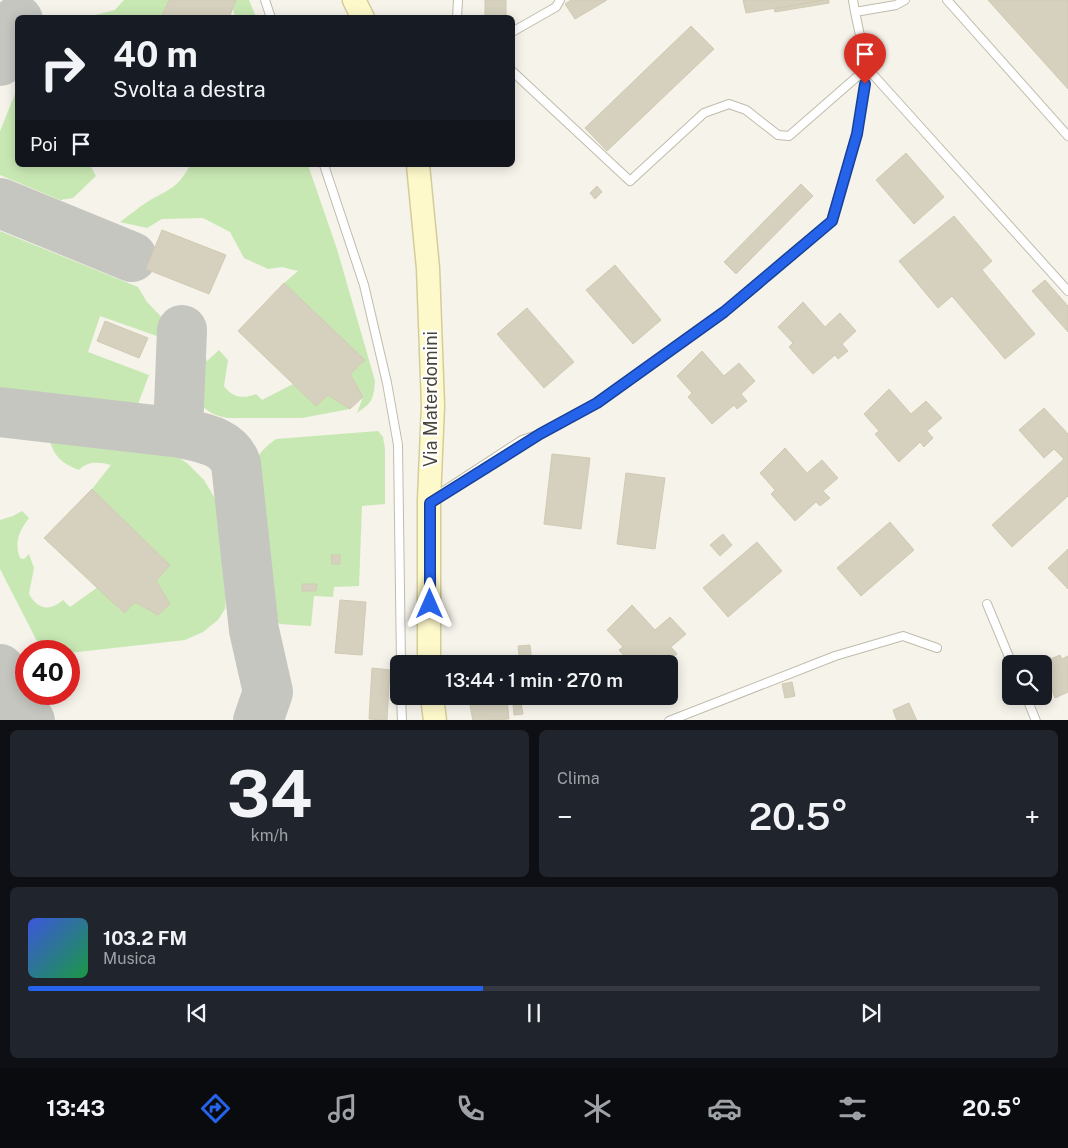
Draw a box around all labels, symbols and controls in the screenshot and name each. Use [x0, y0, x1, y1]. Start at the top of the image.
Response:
pin [844, 33, 886, 84]
text: 40 m [113, 34, 198, 75]
icon: right [30, 35, 95, 100]
icon: arrive [851, 40, 879, 68]
text: Svolta a destra [113, 76, 266, 102]
icon: arrive [67, 130, 95, 158]
text: Poi [30, 133, 57, 155]
street label: Via Materdomini [420, 331, 441, 467]
position arrow [403, 577, 455, 629]
speed limit sign: 40 [15, 640, 80, 705]
map controls [1002, 655, 1052, 705]
button: search [1002, 655, 1052, 705]
text: 13:44 · 1 min · 270 m [445, 669, 623, 691]
text: 34 [227, 755, 312, 832]
text: Clima [557, 769, 600, 788]
text: 20.5° [749, 794, 848, 839]
text: − [557, 800, 573, 833]
text: + [1024, 800, 1040, 833]
text: km/h [251, 826, 288, 845]
text: 103.2 FM [103, 927, 187, 949]
text: Musica [103, 949, 156, 968]
icon: previous [183, 999, 211, 1027]
icon: pause [520, 999, 548, 1027]
icon: next [857, 999, 885, 1027]
icon: directions [198, 1091, 233, 1126]
icon: music [325, 1091, 360, 1126]
icon: phone [453, 1091, 488, 1126]
icon: climate [580, 1091, 615, 1126]
icon: car [707, 1091, 742, 1126]
icon: filters [835, 1091, 870, 1126]
text: 13:43 [46, 1095, 105, 1121]
text: 20.5° [962, 1095, 1022, 1121]

